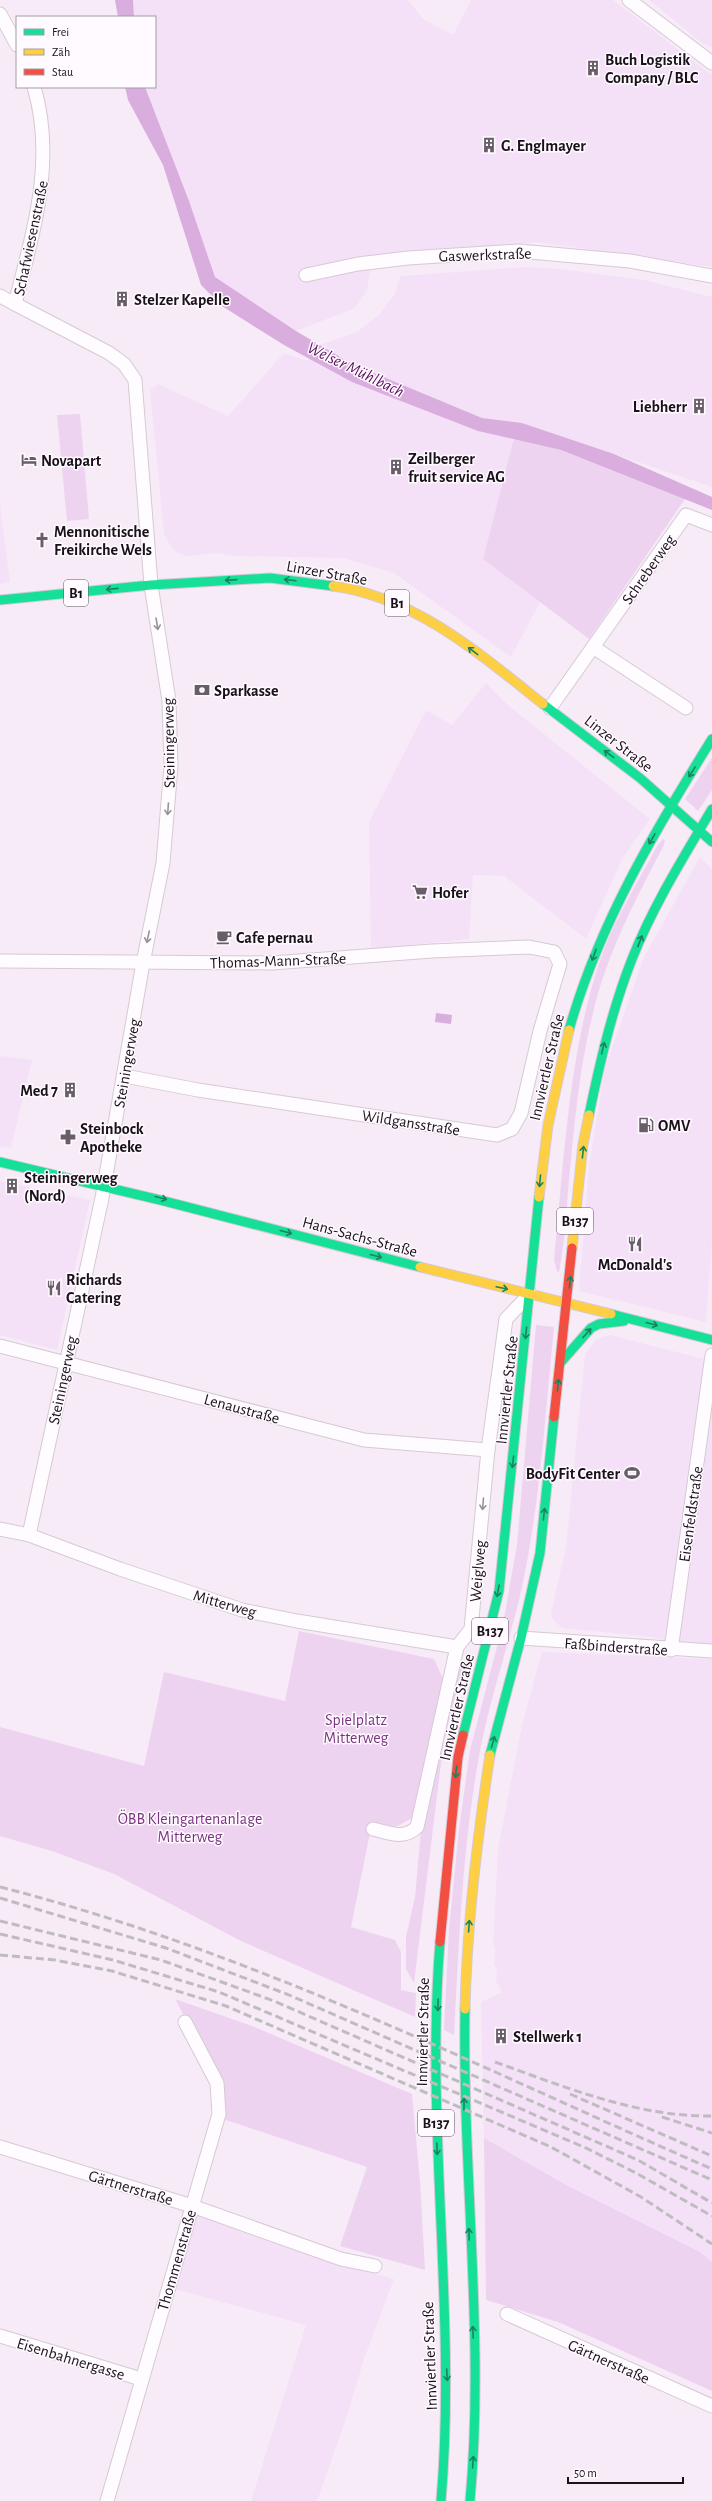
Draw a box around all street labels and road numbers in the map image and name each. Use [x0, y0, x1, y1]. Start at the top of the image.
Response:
street label: Schafwiesenstraße [11, 179, 51, 297]
street label: Gaswerkstraße [438, 245, 532, 265]
street label: Schreberweg [619, 532, 679, 607]
street label: Linzer Straße [285, 558, 368, 588]
road number: B1 [64, 580, 88, 606]
road number: B1 [385, 590, 409, 616]
street label: Steiningerweg [160, 698, 178, 788]
street label: Linzer Straße [581, 712, 655, 775]
street label: Thomas-Mann-Straße [210, 951, 347, 971]
street label: Innviertler Straße [527, 1012, 567, 1122]
street label: Steiningerweg [111, 1017, 143, 1109]
street label: Wildgansstraße [361, 1107, 461, 1139]
road number: B137 [557, 1208, 593, 1234]
street label: Hans-Sachs-Straße [301, 1214, 419, 1260]
street label: Steiningerweg [46, 1334, 80, 1426]
street label: Innviertler Straße [493, 1335, 521, 1445]
street label: Lenaustraße [202, 1391, 281, 1427]
street label: Eisenfeldstraße [676, 1465, 706, 1563]
street label: Weiglweg [467, 1539, 489, 1603]
street label: Mitterweg [191, 1587, 258, 1621]
road number: B137 [472, 1618, 508, 1644]
street label: Faßbinderstraße [564, 1635, 668, 1659]
street label: Innviertler Straße [437, 1652, 477, 1762]
street label: Innviertler Straße [414, 1977, 432, 2087]
road number: B137 [418, 2110, 454, 2136]
street label: Gärtnerstraße [87, 2168, 175, 2208]
street label: Thommenstraße [155, 2208, 199, 2313]
street label: Innviertler Straße [420, 2301, 440, 2411]
street label: Eisenbahnergasse [15, 2335, 127, 2383]
street label: Gärtnerstraße [565, 2337, 652, 2387]

